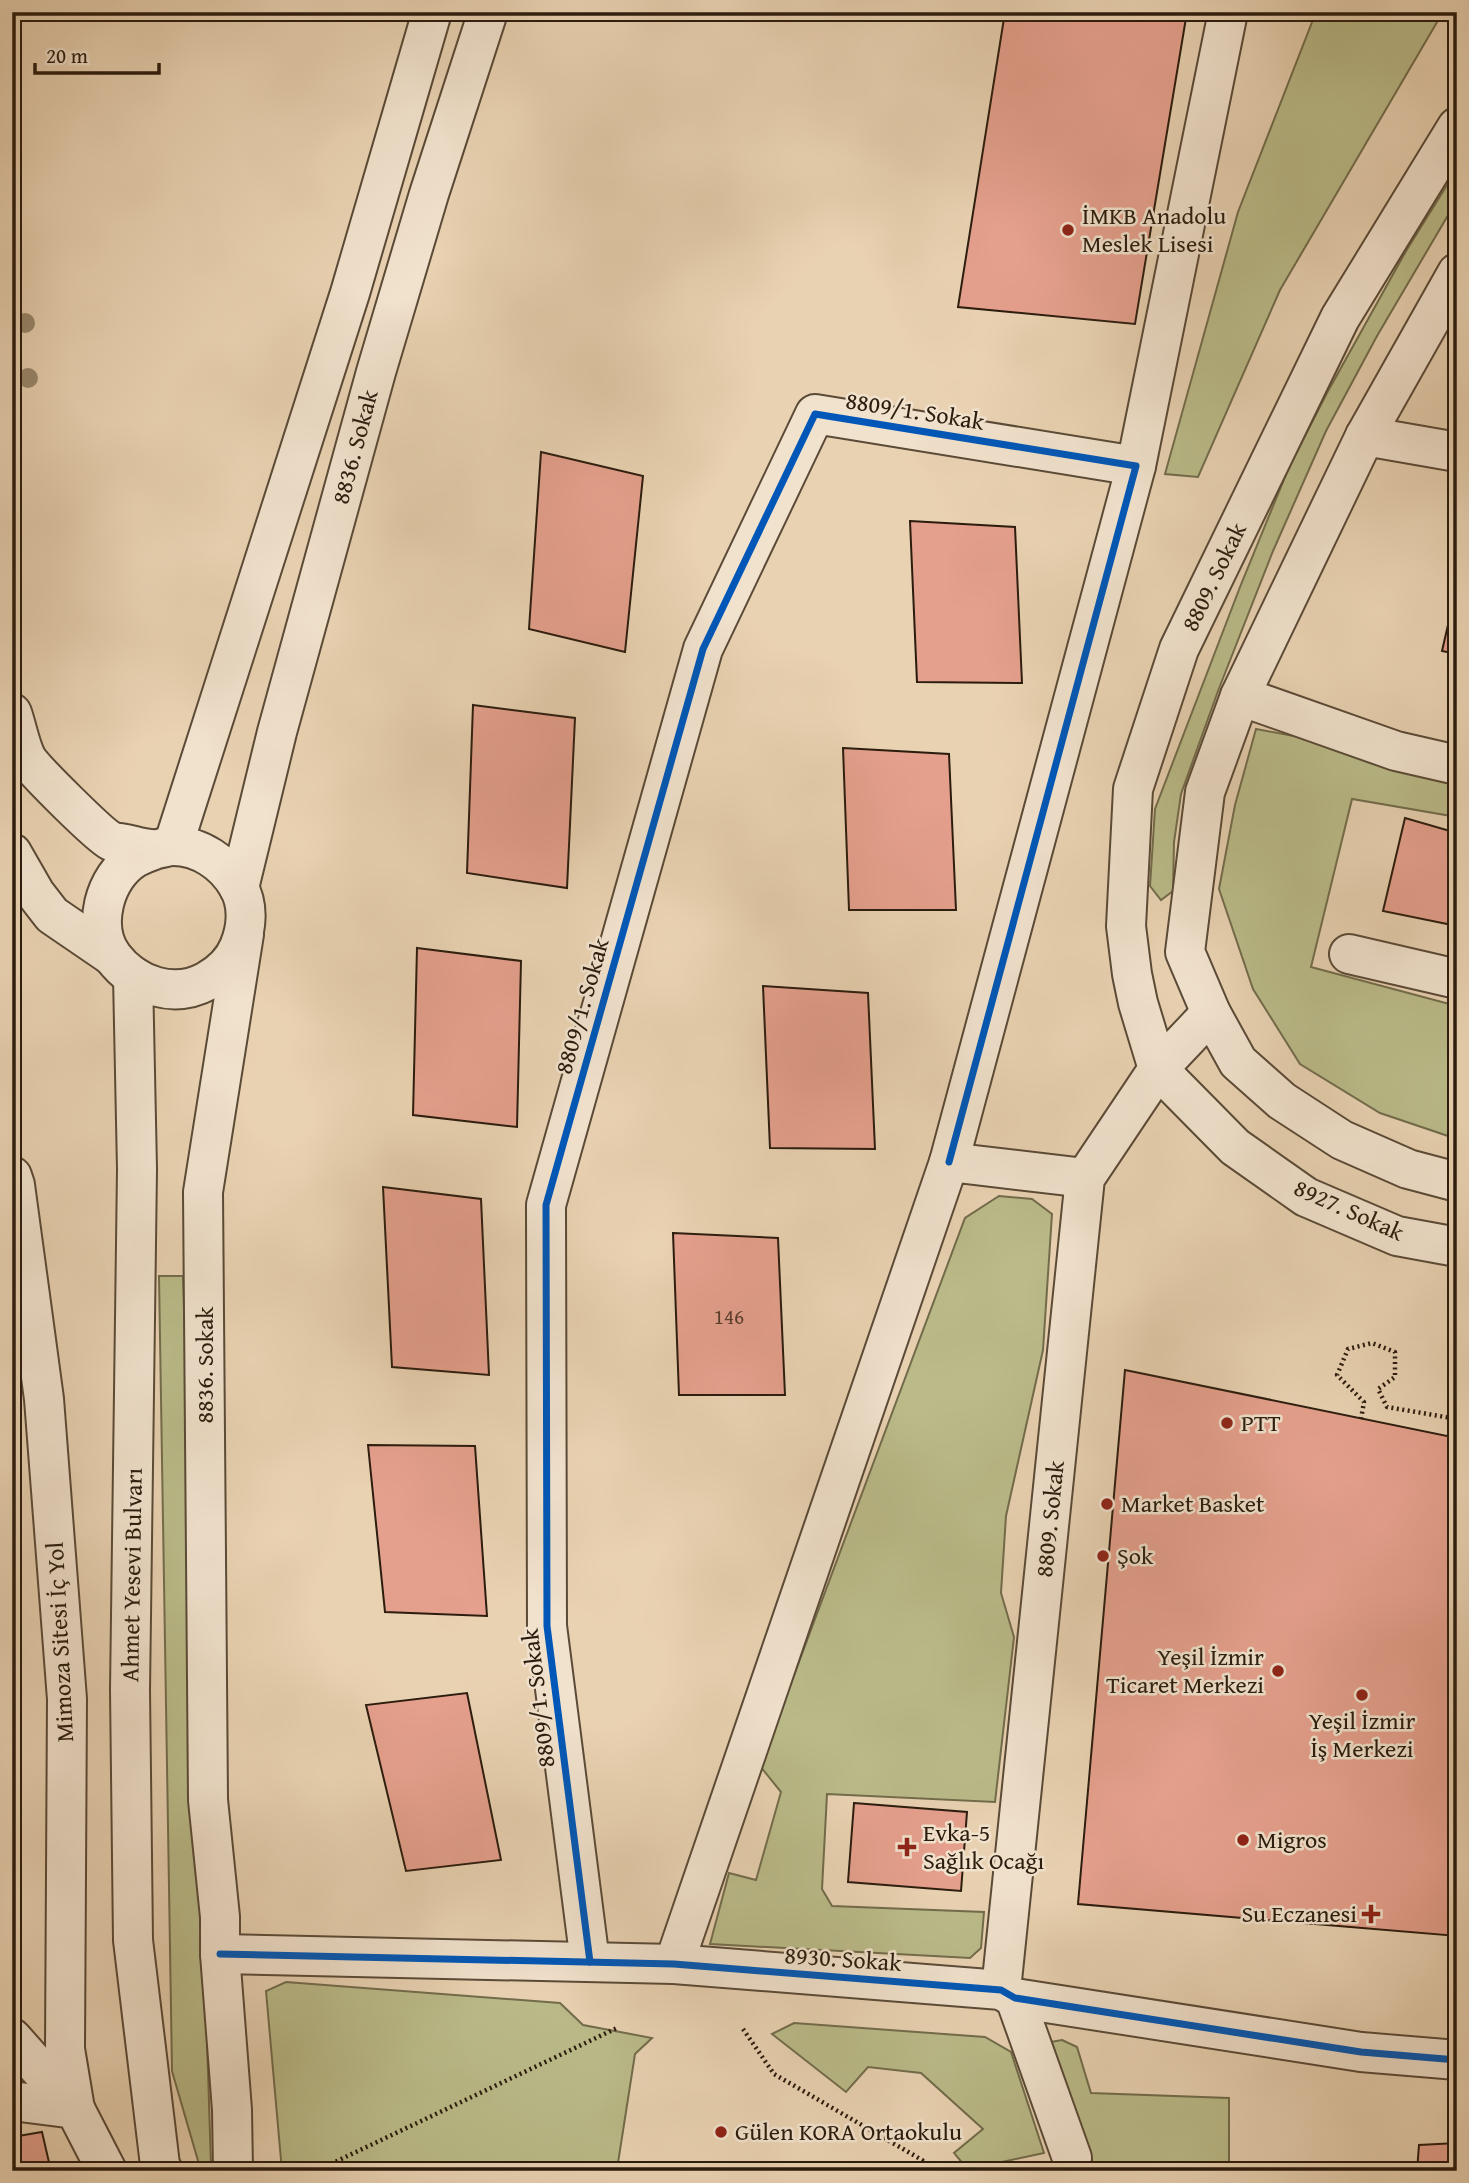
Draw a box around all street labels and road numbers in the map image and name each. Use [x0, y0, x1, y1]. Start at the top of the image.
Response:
street label: 8809/1. Sokak [843, 382, 988, 439]
street label: 8836. Sokak [322, 385, 387, 508]
street label: 8809. Sokak [1172, 516, 1255, 637]
street label: 8809/1. Sokak [545, 933, 618, 1078]
street label: 8927. Sokak [1289, 1170, 1411, 1250]
street label: 8836. Sokak [187, 1306, 222, 1424]
street label: 8809. Sokak [1026, 1458, 1073, 1579]
street label: Ahmet Yesevi Bulvarı [112, 1467, 151, 1683]
street label: Mimoza Sitesi İç Yol [37, 1541, 82, 1743]
street label: 8809/1. Sokak [512, 1626, 563, 1770]
street label: 8930. Sokak [783, 1937, 903, 1980]

